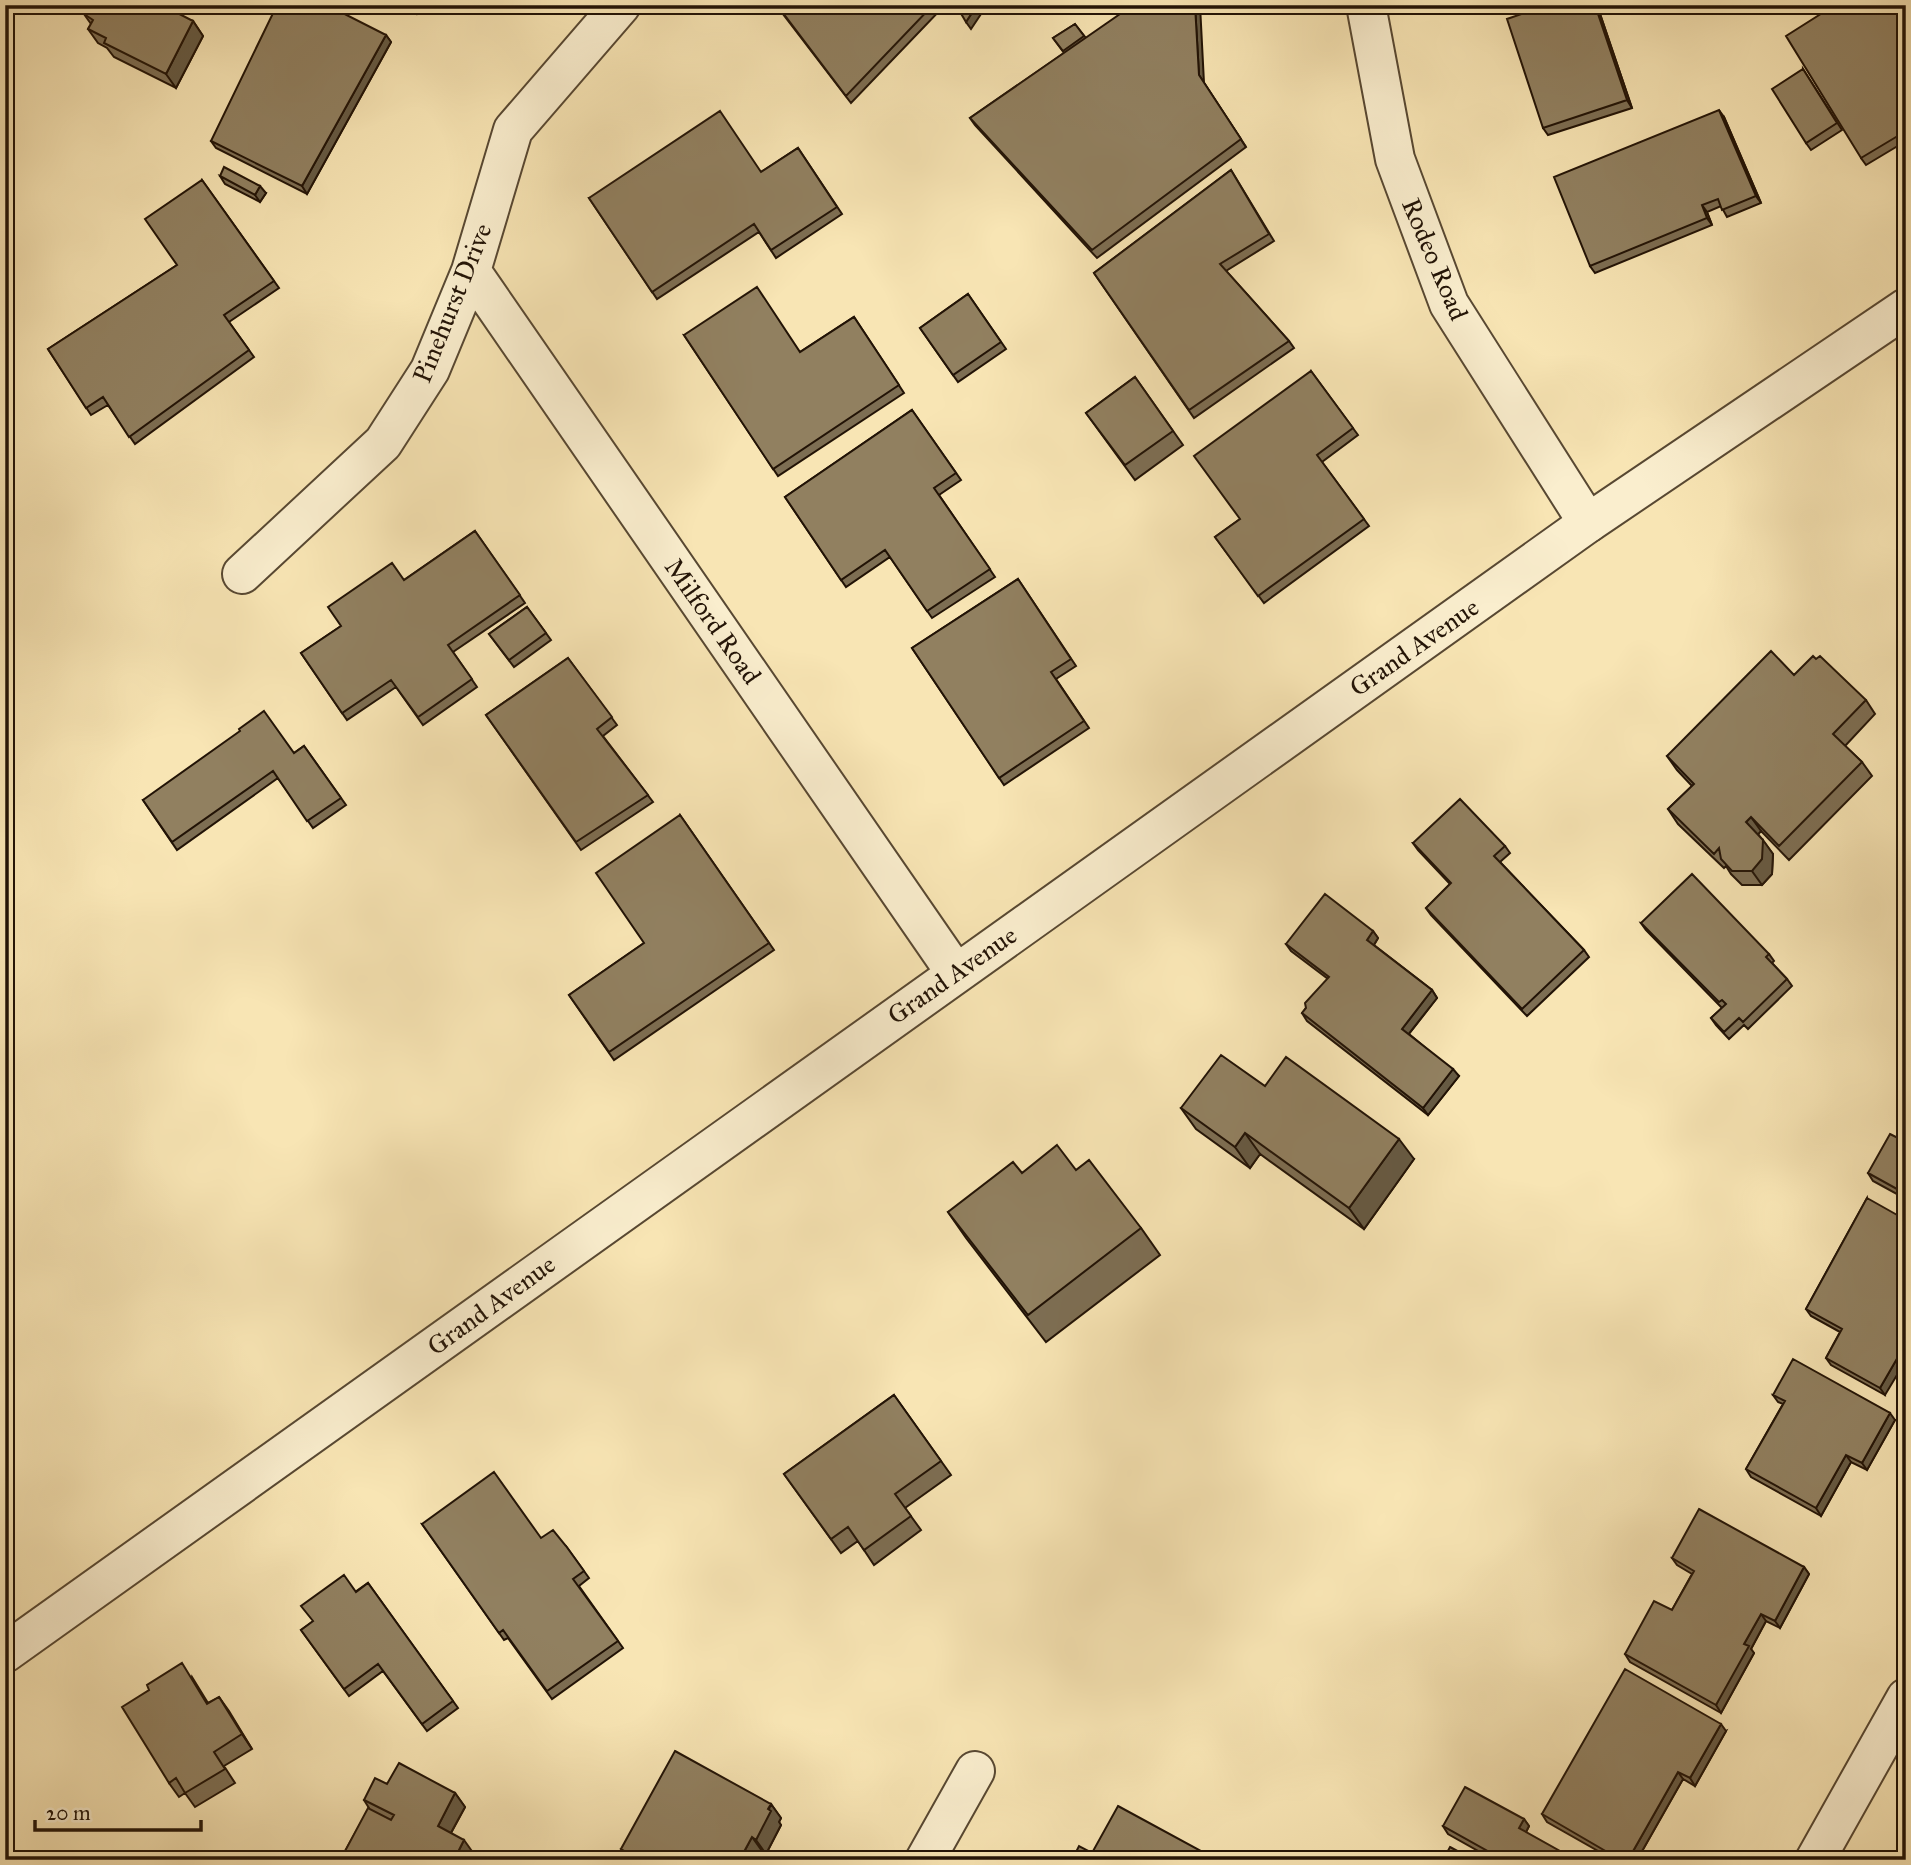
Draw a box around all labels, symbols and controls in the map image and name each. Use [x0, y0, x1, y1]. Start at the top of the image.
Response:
street label: Rodeo Road [1395, 193, 1475, 325]
street label: Pinehurst Drive [405, 218, 499, 387]
street label: Milford Road [658, 552, 768, 690]
street label: Grand Avenue [1343, 591, 1485, 703]
street label: Grand Avenue [881, 919, 1023, 1031]
street label: Grand Avenue [421, 1248, 561, 1362]
scale bar [35, 1788, 201, 1832]
text: 20 m [46, 1800, 91, 1826]

